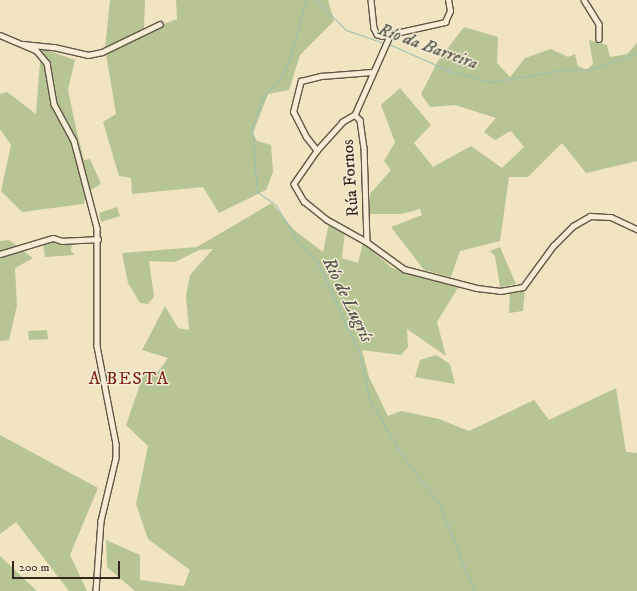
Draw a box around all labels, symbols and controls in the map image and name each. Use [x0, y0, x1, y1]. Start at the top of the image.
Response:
water label: Río da Barreira [375, 19, 481, 75]
street label: Rúa Fornos [338, 139, 364, 217]
water label: Río de Lugrís [317, 254, 377, 346]
district label: A BESTA [89, 368, 169, 390]
scale bar [14, 553, 122, 579]
text: 200 m [19, 560, 49, 575]

